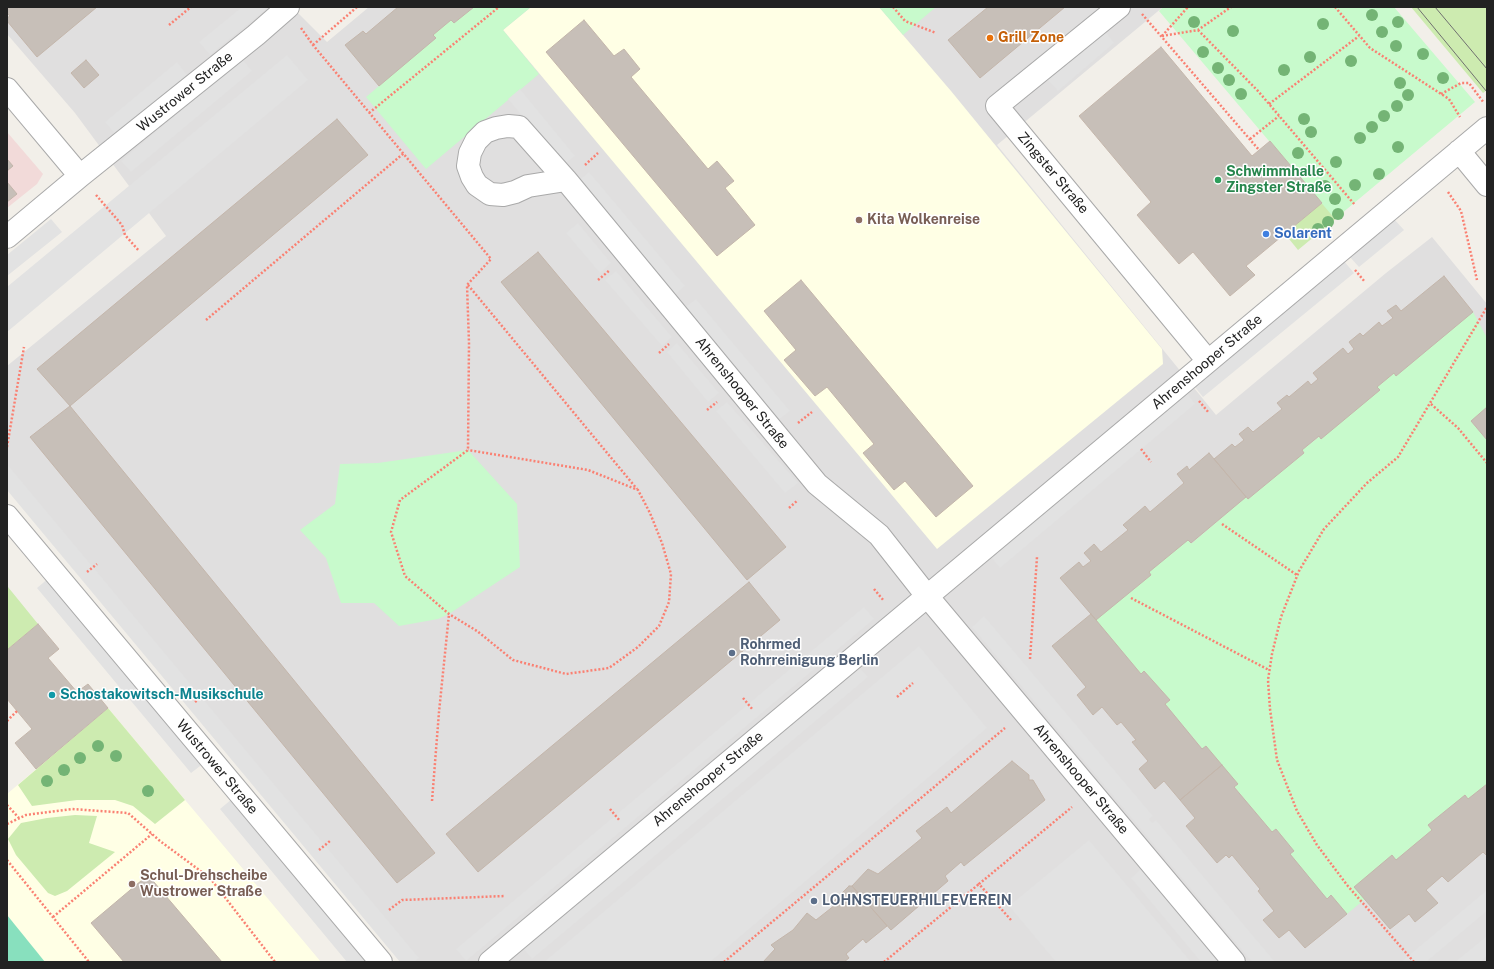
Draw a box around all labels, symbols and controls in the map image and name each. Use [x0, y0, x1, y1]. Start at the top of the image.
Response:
place label: Grill Zone [998, 30, 1064, 46]
marker: Grill Zone [985, 33, 995, 43]
street label: Wustrower Straße [134, 48, 236, 136]
street label: Zingster Straße [1014, 129, 1092, 217]
place label: Schwimmhalle Zingster Straße [1226, 164, 1332, 196]
marker: Schwimmhalle Zingster Straße [1213, 175, 1223, 185]
place label: Kita Wolkenreise [867, 212, 980, 228]
marker: Kita Wolkenreise [854, 215, 864, 225]
place label: Solarent [1274, 226, 1332, 242]
marker: Solarent [1261, 229, 1271, 239]
street label: Ahrenshooper Straße [1148, 311, 1266, 413]
street label: Ahrenshooper Straße [692, 334, 792, 452]
place label: Rohrmed Rohrreinigung Berlin [740, 637, 879, 670]
marker: Rohrmed Rohrreinigung Berlin [727, 648, 737, 658]
place label: Schostakowitsch-Musikschule [60, 687, 264, 703]
marker: Schostakowitsch-Musikschule [47, 690, 57, 700]
street label: Wustrower Straße [173, 716, 261, 818]
street label: Ahrenshooper Straße [1030, 720, 1132, 838]
street label: Ahrenshooper Straße [649, 728, 767, 830]
place label: Schul-Drehscheibe Wustrower Straße [140, 868, 268, 900]
marker: Schul-Drehscheibe Wustrower Straße [127, 879, 137, 889]
place label: LOHNSTEUERHILFEVEREIN [822, 893, 1012, 909]
marker: LOHNSTEUERHILFEVEREIN [809, 896, 819, 906]

